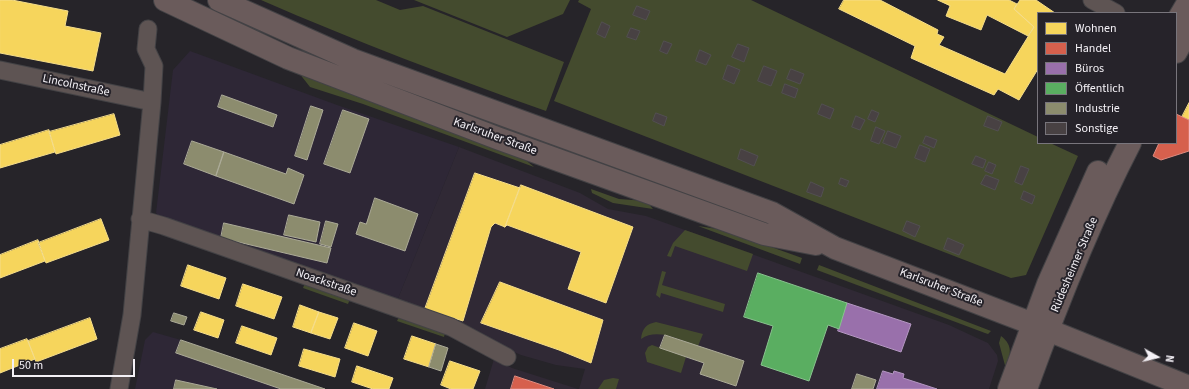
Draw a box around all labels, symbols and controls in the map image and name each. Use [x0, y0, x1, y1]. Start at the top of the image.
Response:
legend [1037, 12, 1177, 144]
text: Wohnen [1075, 20, 1117, 37]
text: Handel [1075, 40, 1111, 57]
text: Büros [1075, 60, 1104, 77]
street label: Lincolnstraße [41, 72, 111, 100]
text: Öffentlich [1075, 80, 1124, 97]
text: Industrie [1075, 100, 1120, 117]
street label: Karlsruher Straße [451, 115, 539, 159]
text: Sonstige [1075, 120, 1118, 137]
street label: Rüdesheimer Straße [1048, 215, 1102, 315]
street label: Noackstraße [294, 266, 358, 300]
street label: Karlsruher Straße [897, 266, 985, 310]
north arrow [1137, 337, 1177, 377]
scale bar [14, 351, 137, 377]
text: N [1161, 354, 1177, 363]
text: 50 m [19, 357, 43, 374]

